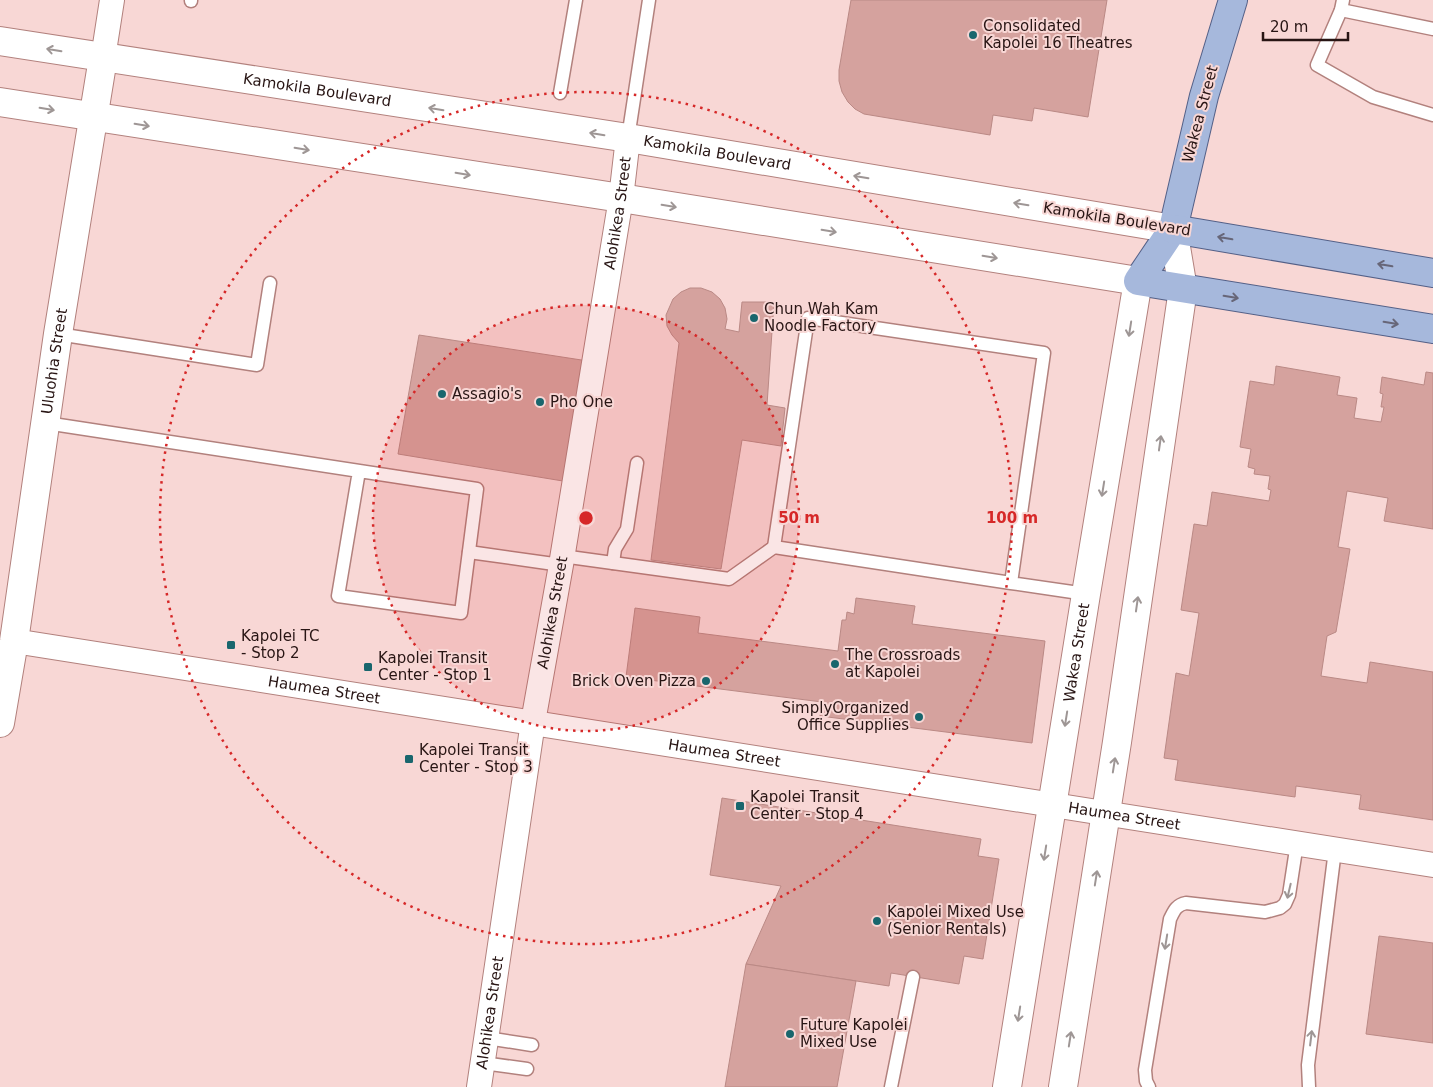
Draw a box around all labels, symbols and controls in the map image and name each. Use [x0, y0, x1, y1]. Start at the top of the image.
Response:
scale bar [1263, 10, 1348, 42]
place label: Consolidated Kapolei 16 Theatres [983, 17, 1133, 52]
text: 20 m [1270, 18, 1308, 36]
marker: Consolidated Kapolei 16 Theatres [967, 29, 979, 41]
one-way arrow [47, 44, 63, 54]
street label: Wakea Street [1178, 63, 1222, 165]
street label: Kamokila Boulevard [242, 70, 393, 110]
one-way arrow [428, 104, 444, 114]
one-way arrow [38, 105, 54, 115]
one-way arrow [133, 120, 149, 130]
one-way arrow [589, 128, 605, 138]
street label: Kamokila Boulevard [642, 132, 793, 174]
one-way arrow [294, 145, 310, 155]
street label: Alohikea Street [600, 155, 635, 271]
one-way arrow [455, 169, 471, 179]
one-way arrow [853, 172, 869, 182]
one-way arrow [1013, 198, 1029, 208]
street label: Kamokila Boulevard [1042, 198, 1192, 240]
one-way arrow [660, 201, 676, 211]
one-way arrow [821, 227, 837, 237]
one-way arrow [1217, 232, 1233, 242]
one-way arrow [981, 253, 997, 263]
one-way arrow [1377, 260, 1393, 270]
one-way arrow [1222, 292, 1238, 302]
place label: Chun Wah Kam Noodle Factory [764, 300, 878, 335]
street label: Uluohia Street [38, 307, 71, 415]
marker: Chun Wah Kam Noodle Factory [748, 312, 760, 324]
one-way arrow [1383, 318, 1399, 328]
one-way arrow [1125, 321, 1135, 337]
place label: Assagio's [452, 385, 522, 403]
marker: Assagio's [436, 388, 448, 400]
place label: Pho One [550, 393, 613, 411]
marker: Pho One [534, 396, 546, 408]
one-way arrow [1155, 436, 1165, 452]
one-way arrow [1098, 481, 1108, 497]
centre of rings [577, 509, 595, 527]
text: 50 m [778, 509, 820, 527]
text: 100 m [986, 509, 1038, 527]
street label: Alohikea Street [534, 555, 571, 671]
one-way arrow [1132, 597, 1142, 613]
street label: Wakea Street [1060, 602, 1093, 703]
place label: Kapolei TC - Stop 2 [241, 627, 320, 662]
marker: Kapolei TC - Stop 2 [225, 639, 237, 651]
place label: The Crossroads at Kapolei [844, 646, 961, 681]
place label: Kapolei Transit Center - Stop 1 [378, 649, 492, 684]
marker: The Crossroads at Kapolei [829, 658, 841, 670]
marker: Kapolei Transit Center - Stop 1 [362, 661, 374, 673]
street label: Haumea Street [267, 672, 382, 708]
place label: Brick Oven Pizza [572, 672, 696, 690]
marker: Brick Oven Pizza [700, 675, 712, 687]
place label: SimplyOrganized Office Supplies [781, 699, 909, 734]
marker: SimplyOrganized Office Supplies [913, 711, 925, 723]
one-way arrow [1061, 711, 1071, 727]
street label: Haumea Street [667, 735, 782, 771]
place label: Kapolei Transit Center - Stop 3 [419, 741, 533, 776]
marker: Kapolei Transit Center - Stop 3 [403, 753, 415, 765]
one-way arrow [1109, 757, 1119, 773]
place label: Kapolei Transit Center - Stop 4 [750, 788, 864, 823]
street label: Haumea Street [1067, 799, 1182, 834]
marker: Kapolei Transit Center - Stop 4 [734, 800, 746, 812]
one-way arrow [1039, 845, 1049, 861]
one-way arrow [1091, 871, 1101, 887]
one-way arrow [1283, 883, 1293, 899]
place label: Kapolei Mixed Use (Senior Rentals) [887, 903, 1024, 938]
marker: Kapolei Mixed Use (Senior Rentals) [871, 915, 883, 927]
one-way arrow [1161, 934, 1171, 950]
street label: Alohikea Street [473, 955, 507, 1071]
one-way arrow [1013, 1005, 1023, 1021]
place label: Future Kapolei Mixed Use [800, 1016, 908, 1051]
marker: Future Kapolei Mixed Use [784, 1028, 796, 1040]
one-way arrow [1066, 1031, 1076, 1047]
one-way arrow [1306, 1031, 1316, 1047]

